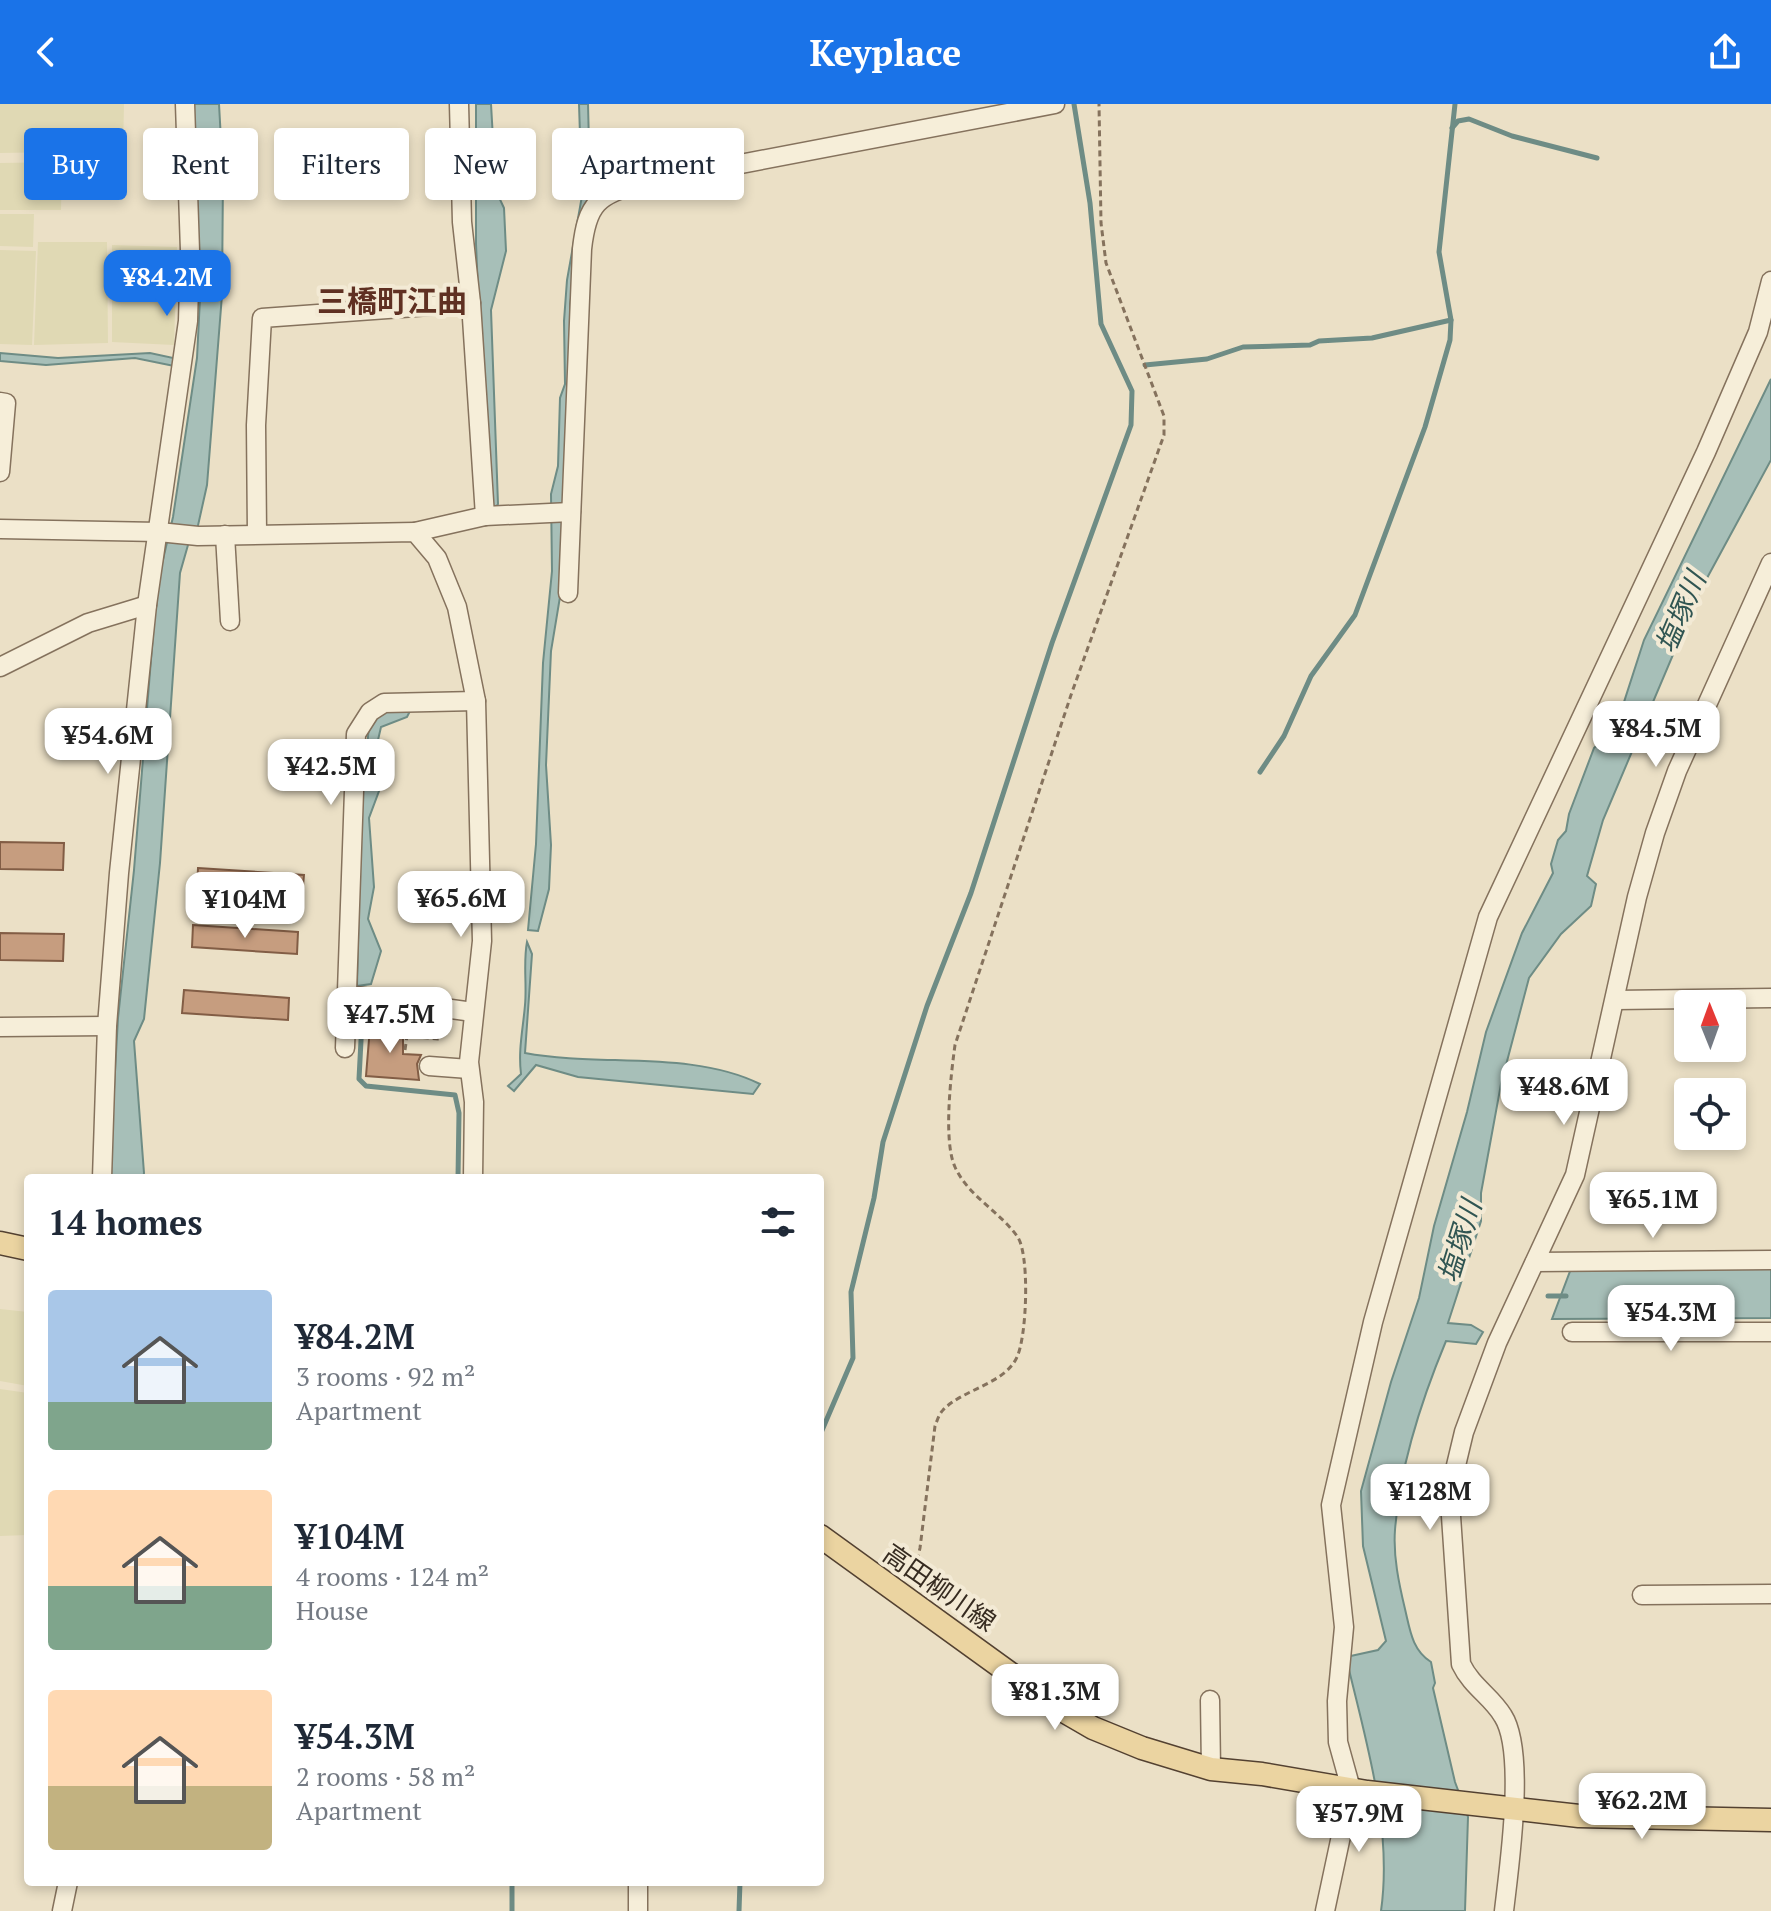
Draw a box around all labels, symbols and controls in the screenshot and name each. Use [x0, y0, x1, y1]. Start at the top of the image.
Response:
text: Keyplace [810, 29, 961, 76]
icon: back [24, 30, 68, 74]
icon: share [1703, 30, 1747, 74]
chip: Buy [24, 128, 127, 200]
chip: Rent [143, 128, 258, 200]
chip: Filters [274, 128, 409, 200]
chip: New [425, 128, 536, 200]
chip: Apartment [552, 128, 744, 200]
pin: ¥84.2M [102, 250, 232, 318]
text: ¥84.2M [122, 259, 212, 293]
district label: 三橋町江曲 [317, 281, 467, 321]
water label: 塩塚川 [1647, 563, 1715, 658]
pin: ¥84.5M [1591, 701, 1721, 769]
pin: ¥54.6M [43, 708, 173, 776]
text: ¥84.5M [1611, 710, 1701, 744]
text: ¥54.6M [63, 717, 153, 751]
pin: ¥42.5M [266, 739, 396, 807]
text: ¥42.5M [286, 748, 376, 782]
pin: ¥65.6M [396, 871, 526, 939]
pin: ¥104M [189, 872, 301, 940]
text: ¥65.6M [416, 880, 506, 914]
text: ¥104M [204, 881, 286, 915]
pin: ¥47.5M [325, 987, 455, 1055]
north arrow [1674, 990, 1746, 1062]
map controls [1674, 990, 1746, 1150]
text: ¥47.5M [345, 996, 435, 1030]
pin: ¥48.6M [1499, 1059, 1629, 1127]
text: ¥48.6M [1519, 1068, 1609, 1102]
button: locate [1674, 1078, 1746, 1150]
pin: ¥65.1M [1588, 1172, 1718, 1240]
text: ¥65.1M [1608, 1181, 1698, 1215]
water label: 塩塚川 [1429, 1193, 1490, 1287]
text: 14 homes [48, 1200, 203, 1245]
icon: filters [756, 1200, 800, 1244]
pin: ¥54.3M [1606, 1285, 1736, 1353]
text: ¥54.3M [1626, 1294, 1716, 1328]
text: ¥84.2M [296, 1314, 415, 1359]
icon: home [112, 1322, 208, 1418]
text: 3 rooms · 92 m² [296, 1359, 475, 1393]
text: Apartment [296, 1393, 422, 1427]
pin: ¥128M [1374, 1464, 1486, 1532]
text: ¥128M [1389, 1473, 1471, 1507]
text: ¥104M [296, 1514, 404, 1559]
icon: home [112, 1522, 208, 1618]
street label: 高田柳川線 [877, 1536, 1003, 1638]
text: 4 rooms · 124 m² [296, 1559, 489, 1593]
text: House [296, 1593, 369, 1627]
pin: ¥81.3M [990, 1664, 1120, 1732]
text: ¥81.3M [1010, 1673, 1100, 1707]
text: ¥54.3M [296, 1714, 415, 1759]
icon: home [112, 1722, 208, 1818]
text: 2 rooms · 58 m² [296, 1759, 475, 1793]
pin: ¥62.2M [1577, 1773, 1707, 1841]
text: ¥62.2M [1597, 1782, 1687, 1816]
pin: ¥57.9M [1294, 1786, 1424, 1854]
text: Apartment [296, 1793, 422, 1827]
text: ¥57.9M [1314, 1795, 1404, 1829]

